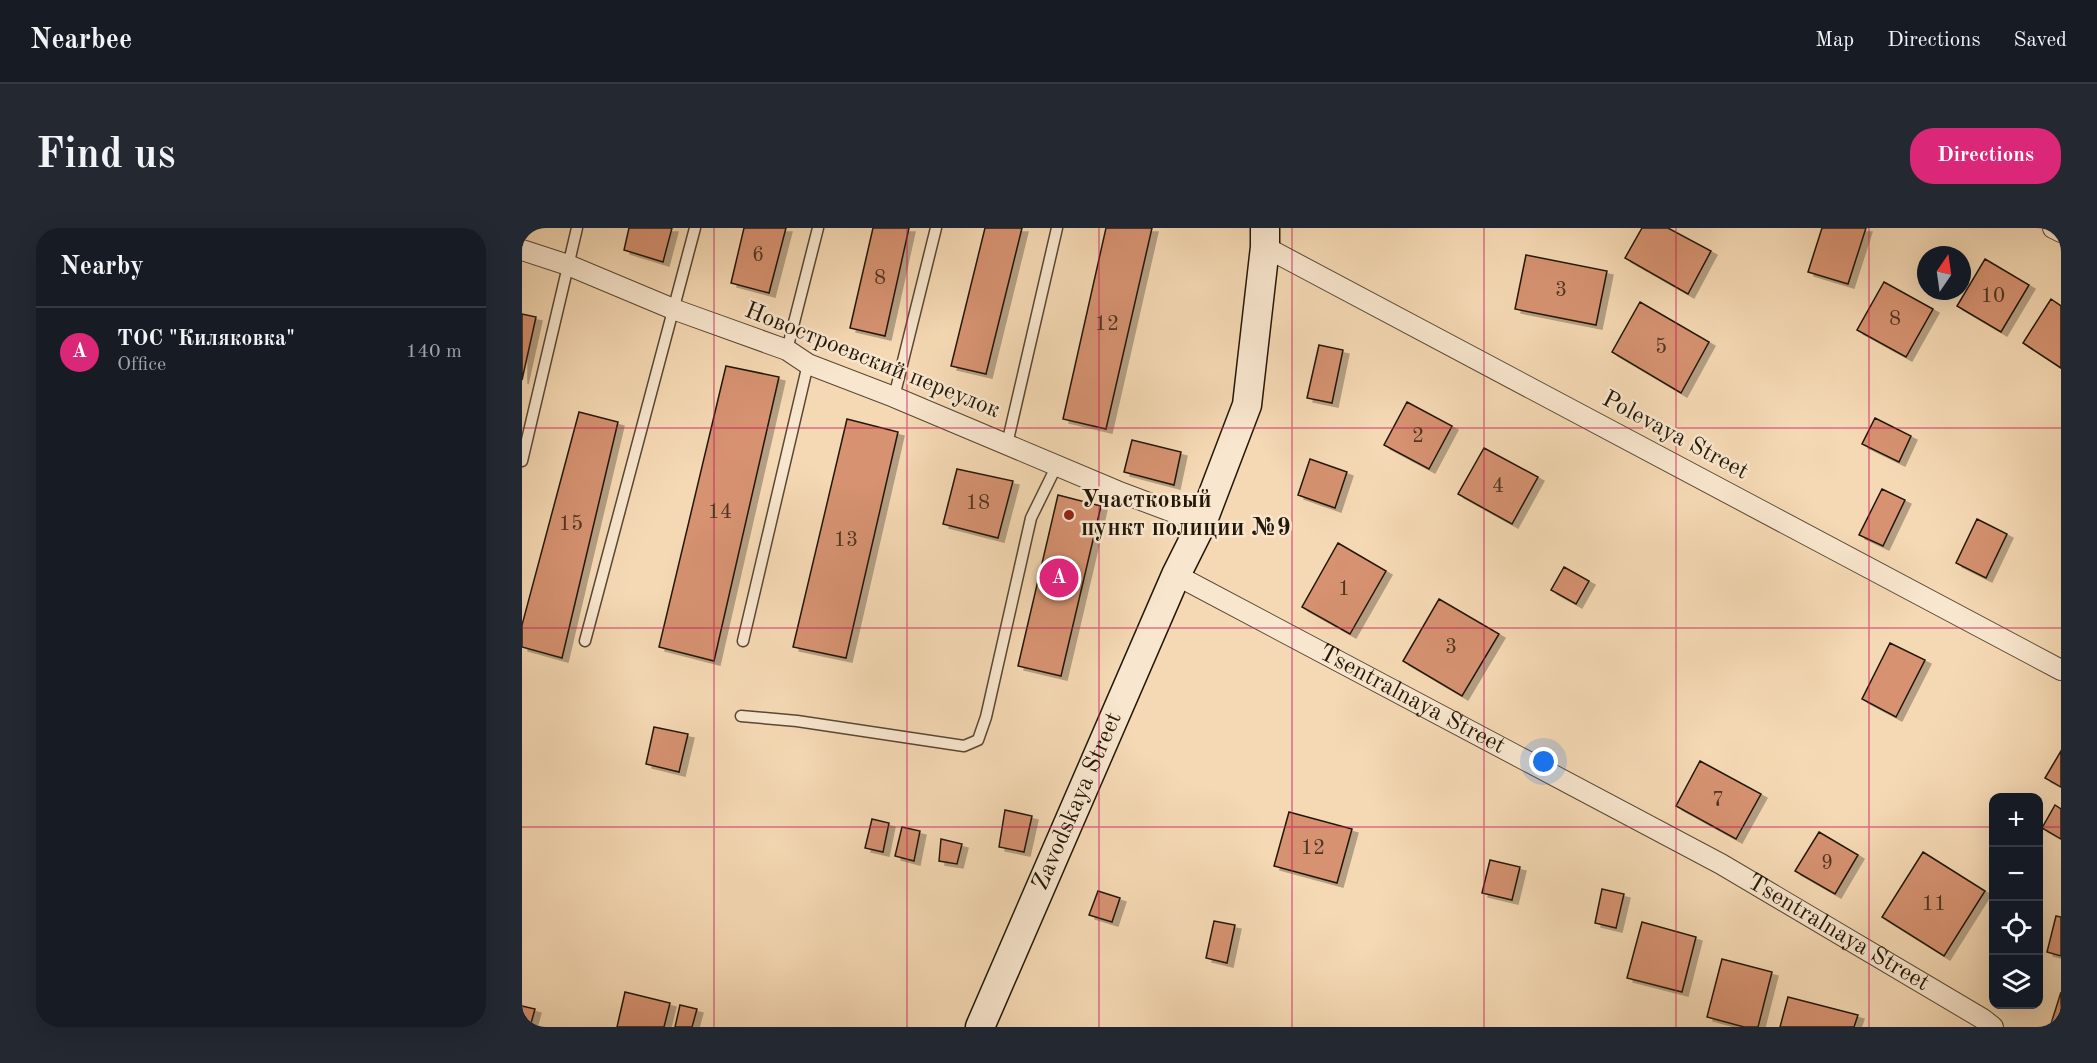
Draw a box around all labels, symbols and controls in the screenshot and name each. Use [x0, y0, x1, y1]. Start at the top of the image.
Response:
text: Nearbee [30, 27, 132, 55]
text: Map [1815, 30, 1854, 51]
text: Directions [1887, 30, 1981, 51]
text: Saved [2014, 30, 2067, 51]
button: Directions [1910, 128, 2061, 184]
text: Find us [36, 135, 175, 177]
house number: 6 [752, 245, 764, 266]
north arrow [1917, 246, 1971, 300]
text: Nearby [60, 254, 144, 280]
house number: 8 [874, 268, 886, 289]
house number: 3 [1555, 280, 1567, 301]
house number: 10 [1981, 286, 2005, 307]
street label: Новостроевский переулок [741, 299, 1003, 423]
house number: 8 [1889, 309, 1901, 330]
house number: 12 [1095, 314, 1119, 335]
text: ТОС "Киляковка" [117, 328, 295, 350]
house number: 5 [1655, 337, 1667, 358]
text: A [72, 342, 87, 362]
text: 140 m [406, 342, 462, 362]
text: Office [117, 355, 166, 375]
street label: Polevaya Street [1598, 387, 1752, 485]
house number: 2 [1412, 426, 1424, 447]
house number: 4 [1492, 476, 1504, 497]
place label: Участковый пункт полиции №9 [1081, 489, 1291, 541]
house number: 18 [966, 493, 990, 514]
house number: 14 [708, 502, 732, 523]
marker: Участковый пункт полиции №9 [1062, 508, 1076, 522]
house number: 15 [559, 514, 583, 535]
house number: 13 [834, 530, 858, 551]
pin: A [1040, 556, 1078, 600]
house number: 1 [1338, 579, 1350, 600]
house number: 3 [1445, 637, 1457, 658]
street label: Tsentralnaya Street [1315, 641, 1509, 759]
street label: Zavodskaya Street [1029, 709, 1127, 894]
your location [1529, 747, 1558, 776]
house number: 7 [1712, 790, 1724, 811]
map controls [1989, 793, 2043, 1009]
button: + [1989, 793, 2043, 847]
house number: 12 [1301, 838, 1325, 859]
button: − [1989, 847, 2043, 901]
house number: 9 [1821, 853, 1833, 874]
street label: Tsentralnaya Street [1743, 870, 1933, 996]
house number: 11 [1922, 894, 1946, 915]
button: locate [1989, 901, 2043, 955]
button: layers [1989, 955, 2043, 1009]

